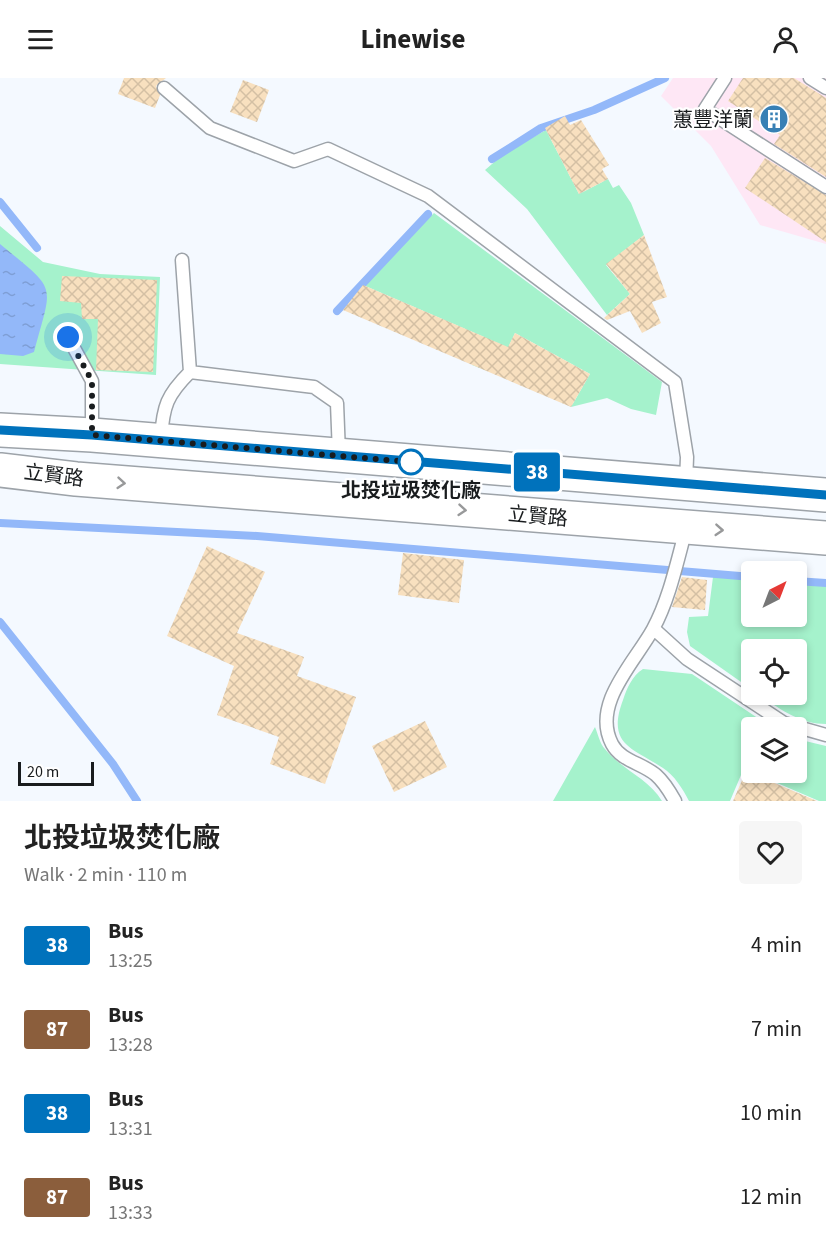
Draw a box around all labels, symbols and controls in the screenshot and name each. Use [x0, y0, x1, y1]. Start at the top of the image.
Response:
text: Linewise [360, 20, 466, 59]
icon: menu [24, 23, 57, 56]
icon: person [769, 23, 802, 56]
building icon: 蕙豐洋蘭 [758, 103, 790, 135]
place label: 蕙豐洋蘭 [673, 106, 753, 134]
your location [53, 322, 83, 352]
marker: 北投垃圾焚化廠 [398, 449, 424, 475]
line badge: 38 [510, 452, 564, 492]
text: 38 [526, 457, 548, 487]
street label: 立賢路 [22, 458, 85, 494]
one-way arrow [116, 476, 125, 489]
place label: 北投垃圾焚化廠 [341, 477, 481, 505]
street label: 立賢路 [507, 500, 569, 534]
one-way arrow [457, 503, 466, 516]
one-way arrow [714, 524, 723, 537]
north arrow [741, 561, 807, 627]
map controls [741, 561, 807, 783]
button: locate [741, 639, 807, 705]
button: layers [741, 717, 807, 783]
scale bar [18, 759, 94, 786]
text: 20 m [27, 761, 59, 783]
text: 北投垃圾焚化廠 [24, 818, 220, 858]
button: heart [739, 821, 802, 884]
text: Walk · 2 min · 110 m [24, 861, 187, 889]
text: Bus [108, 915, 144, 947]
text: 4 min [751, 929, 802, 961]
text: 38 [46, 930, 68, 960]
text: 13:25 [108, 947, 153, 975]
text: Bus [108, 999, 144, 1031]
text: 7 min [751, 1013, 802, 1045]
text: 87 [46, 1014, 68, 1044]
text: 13:28 [108, 1031, 153, 1059]
text: Bus [108, 1083, 144, 1115]
text: 10 min [740, 1097, 802, 1129]
text: 38 [46, 1098, 68, 1128]
text: 13:31 [108, 1115, 153, 1143]
text: Bus [108, 1167, 144, 1199]
text: 12 min [740, 1181, 802, 1213]
text: 87 [46, 1182, 68, 1212]
text: 13:33 [108, 1199, 153, 1227]

